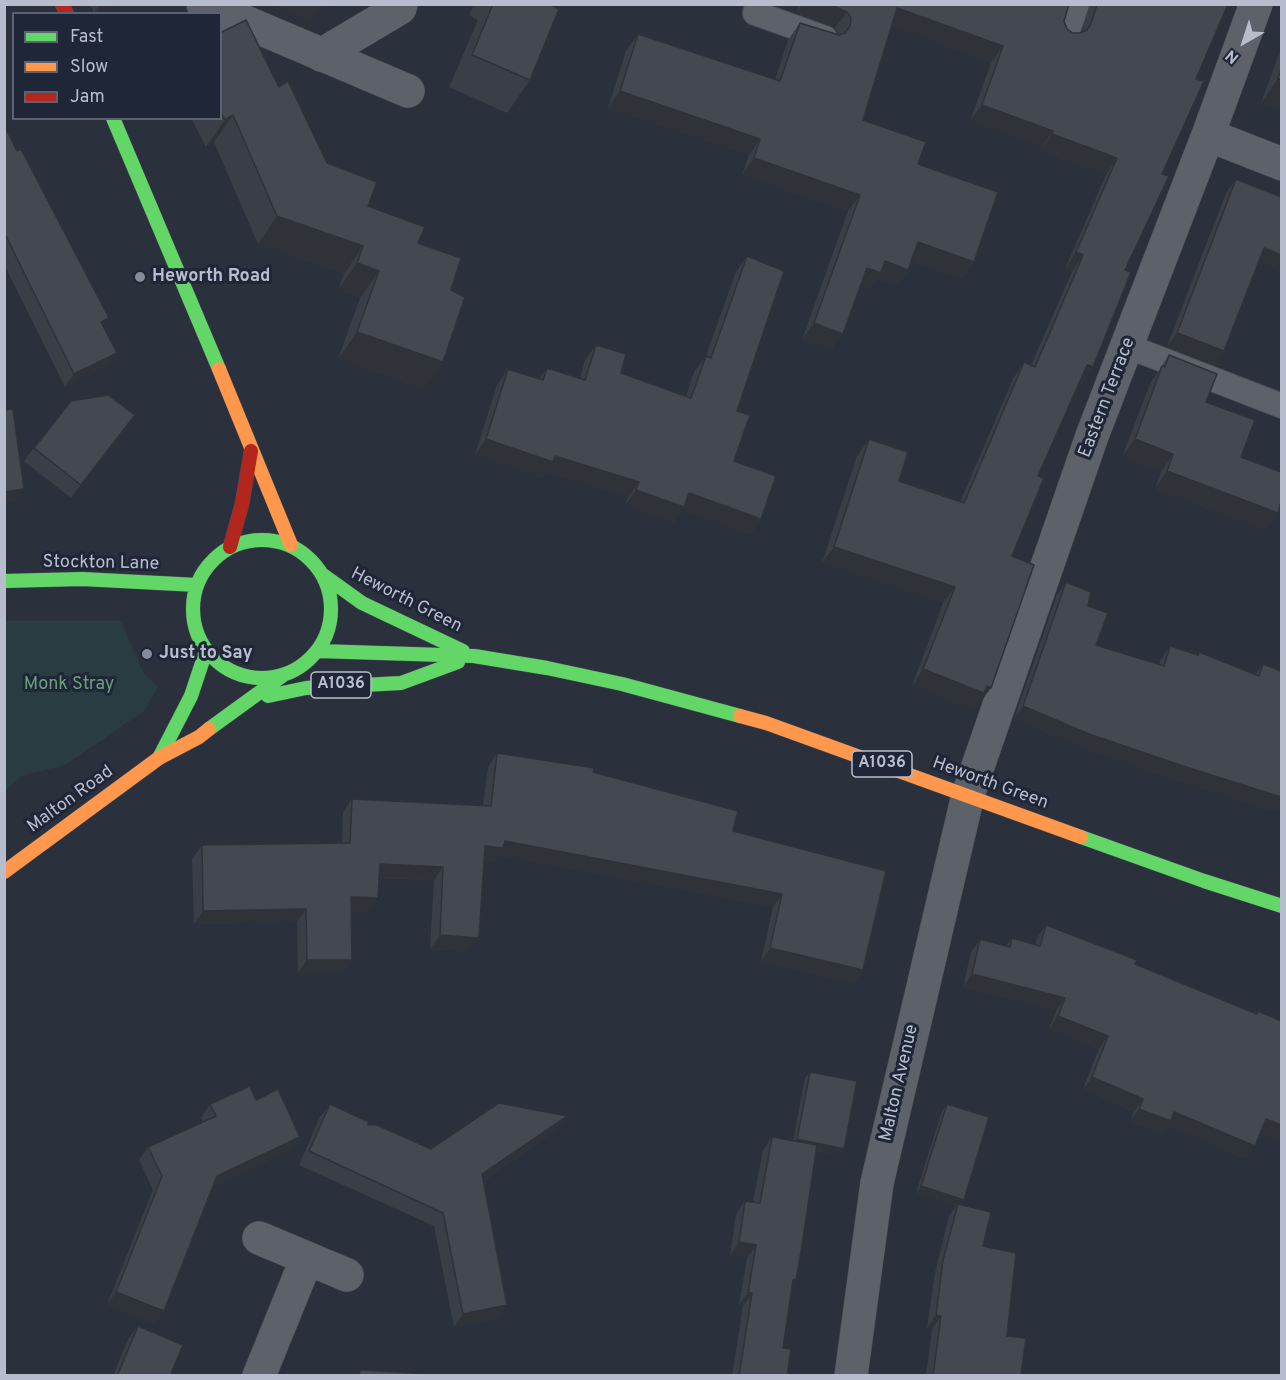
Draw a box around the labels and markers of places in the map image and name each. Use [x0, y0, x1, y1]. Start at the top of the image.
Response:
place label: Heworth Road [152, 266, 270, 288]
marker: Heworth Road [133, 270, 147, 284]
place label: Just to Say [159, 643, 253, 665]
marker: Just to Say [140, 647, 154, 661]

